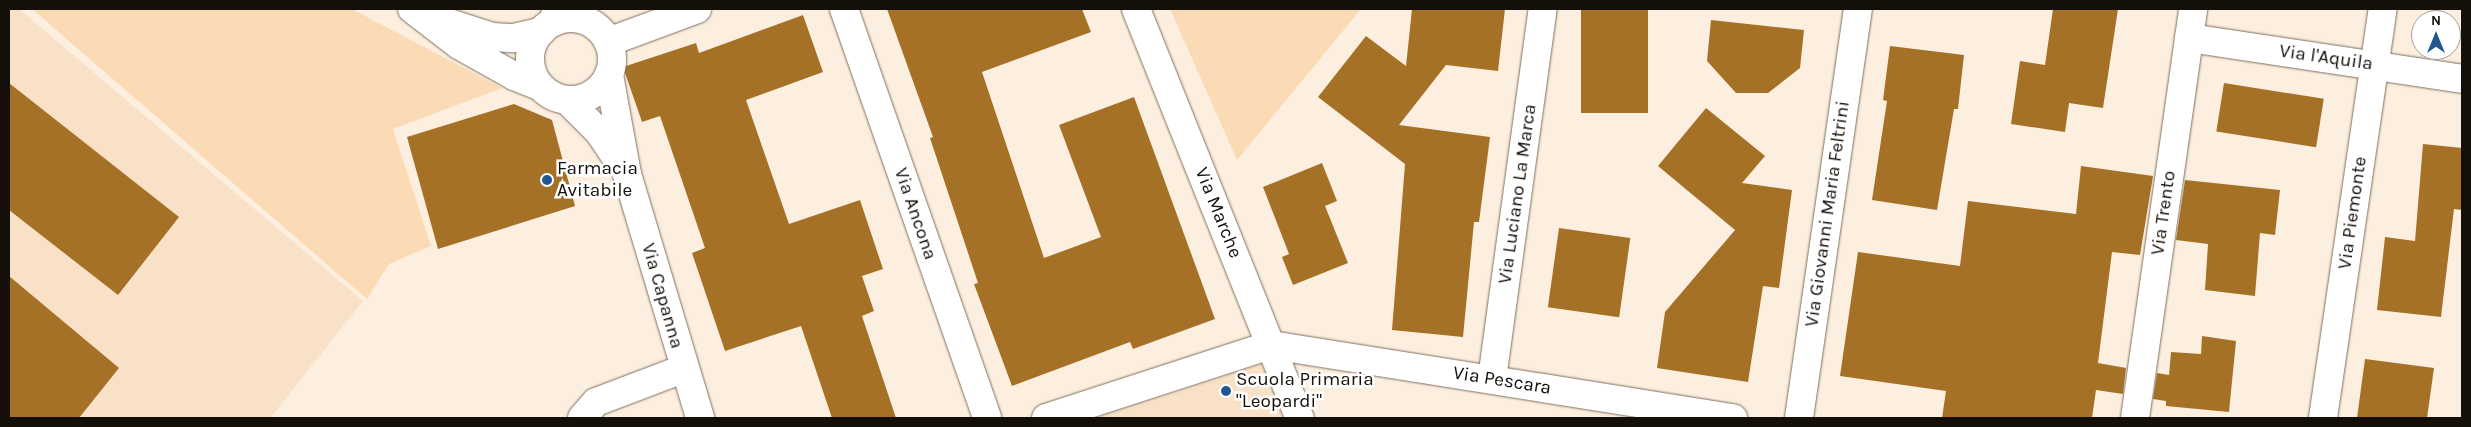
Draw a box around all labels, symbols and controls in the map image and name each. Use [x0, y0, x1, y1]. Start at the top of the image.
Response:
north arrow [2411, 10, 2461, 60]
text: N [2431, 12, 2441, 29]
street label: Via l'Aquila [2278, 40, 2374, 76]
street label: Via Giovanni Maria Feltrini [1801, 99, 1855, 329]
street label: Via Luciano La Marca [1494, 103, 1542, 285]
street label: Via Piemonte [2334, 155, 2372, 271]
place label: Farmacia Avitabile [557, 158, 638, 202]
street label: Via Marche [1189, 164, 1247, 262]
street label: Via Ancona [889, 165, 941, 263]
street label: Via Trento [2147, 169, 2181, 257]
marker: Farmacia Avitabile [541, 174, 553, 186]
street label: Via Capanna [636, 241, 688, 351]
street label: Via Pescara [1451, 362, 1553, 400]
place label: Scuola Primaria "Leopardi" [1236, 369, 1374, 413]
marker: Scuola Primaria "Leopardi" [1220, 385, 1232, 397]

